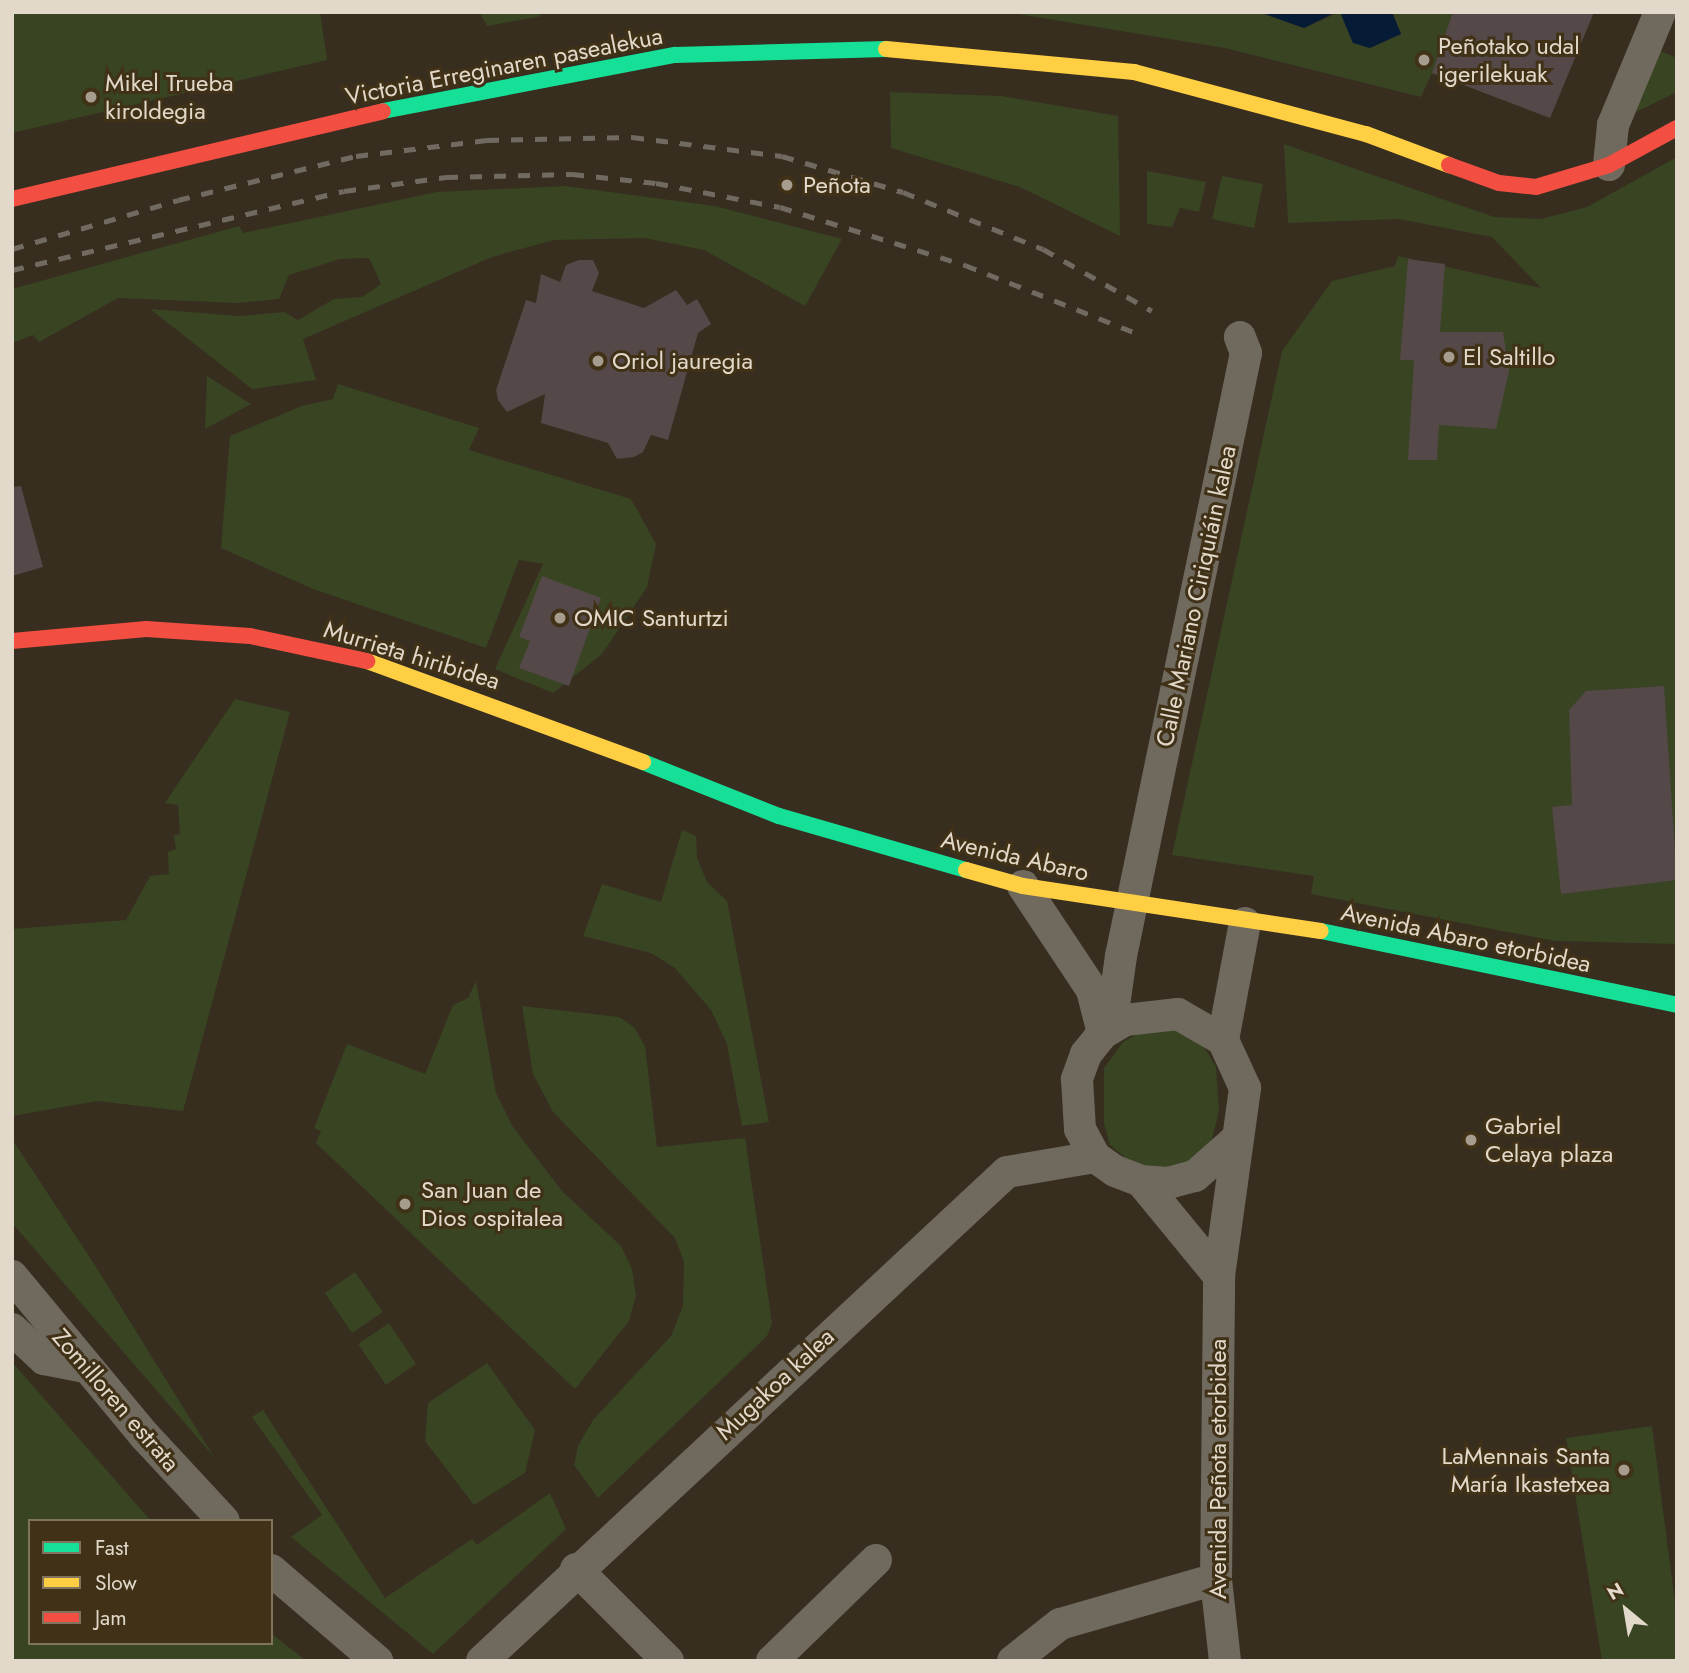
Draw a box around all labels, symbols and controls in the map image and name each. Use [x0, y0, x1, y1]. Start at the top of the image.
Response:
street label: Victoria Erreginaren pasealekua [343, 21, 665, 111]
place label: Peñotako udal igerilekuak [1438, 32, 1580, 88]
marker: Peñotako udal igerilekuak [1416, 52, 1432, 68]
place label: Mikel Trueba kiroldegia [105, 69, 234, 125]
marker: Mikel Trueba kiroldegia [83, 89, 99, 105]
place label: Peñota [803, 171, 871, 199]
marker: Peñota [777, 175, 797, 195]
place label: El Saltillo [1463, 343, 1555, 371]
place label: Oriol jauregia [612, 347, 753, 375]
marker: El Saltillo [1441, 349, 1457, 365]
marker: Oriol jauregia [590, 353, 606, 369]
street label: Calle Mariano Ciriquiáin kalea [1150, 443, 1242, 749]
place label: OMIC Santurtzi [574, 604, 729, 632]
marker: OMIC Santurtzi [552, 610, 568, 626]
street label: Murrieta hiribidea [321, 615, 503, 695]
street label: Avenida Abaro [938, 825, 1092, 887]
street label: Avenida Abaro etorbidea [1338, 897, 1594, 979]
place label: Gabriel Celaya plaza [1485, 1112, 1613, 1168]
marker: Gabriel Celaya plaza [1463, 1132, 1479, 1148]
place label: San Juan de Dios ospitalea [421, 1176, 563, 1232]
marker: San Juan de Dios ospitalea [395, 1194, 415, 1214]
street label: Mugakoa kalea [710, 1322, 840, 1446]
street label: Zomilloren estrata [46, 1323, 186, 1477]
street label: Avenida Peñota etorbidea [1204, 1339, 1232, 1599]
place label: LaMennais Santa María Ikastetxea [1441, 1442, 1610, 1498]
marker: LaMennais Santa María Ikastetxea [1616, 1462, 1632, 1478]
legend [28, 1519, 273, 1645]
text: Fast [95, 1533, 128, 1563]
text: Slow [95, 1568, 137, 1598]
north arrow [1591, 1575, 1661, 1645]
text: N [1602, 1576, 1629, 1607]
text: Jam [95, 1603, 127, 1633]

